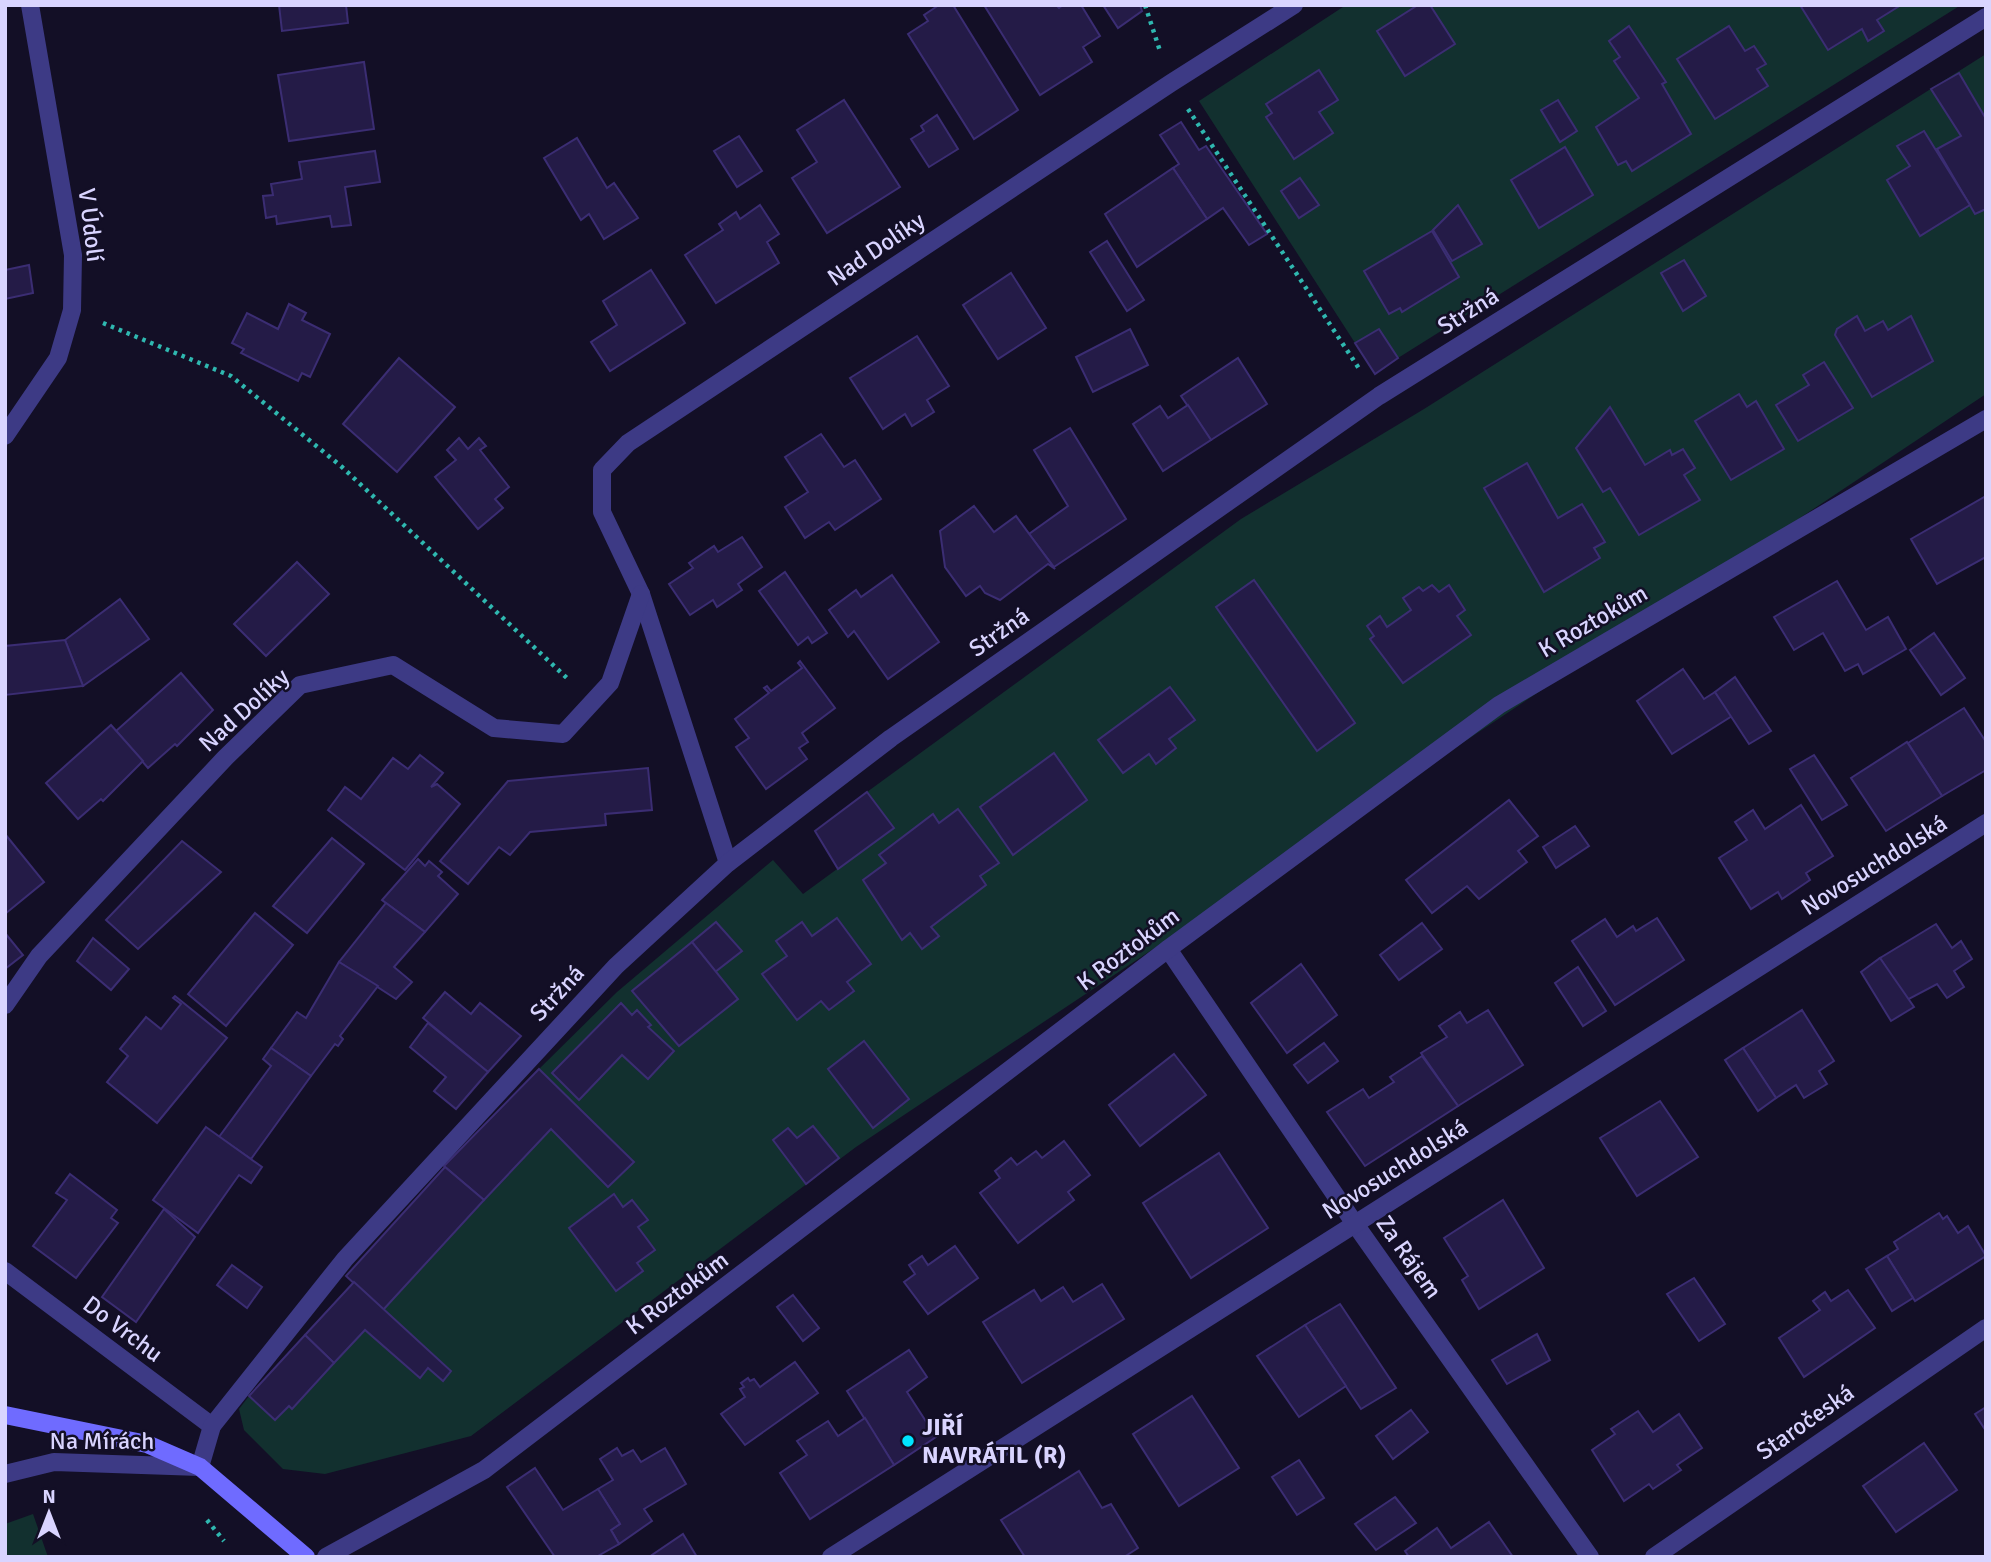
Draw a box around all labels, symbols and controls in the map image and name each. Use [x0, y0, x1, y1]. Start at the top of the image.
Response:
street label: V Údolí [72, 187, 110, 264]
street label: Nad Dolíky [822, 205, 930, 293]
street label: Stržná [1432, 281, 1504, 341]
street label: K Roztokům [1533, 578, 1653, 664]
street label: Stržná [963, 601, 1035, 663]
street label: Nad Dolíky [193, 662, 295, 758]
street label: Novosuchdolská [1795, 808, 1953, 922]
street label: K Roztokům [1071, 901, 1185, 997]
street label: Stržná [523, 958, 591, 1028]
street label: Novosuchdolská [1316, 1112, 1474, 1226]
street label: Za Rájem [1370, 1210, 1448, 1304]
street label: K Roztokům [620, 1245, 734, 1341]
street label: Do Vrchu [77, 1289, 169, 1369]
street label: Staročeská [1750, 1377, 1860, 1467]
place label: JIŘÍ NAVRÁTIL (R) [922, 1412, 1066, 1470]
street label: Na Mírách [50, 1426, 154, 1456]
marker: JIŘÍ NAVRÁTIL (R) [900, 1433, 916, 1449]
north arrow [14, 1478, 84, 1548]
text: N [42, 1485, 56, 1509]

